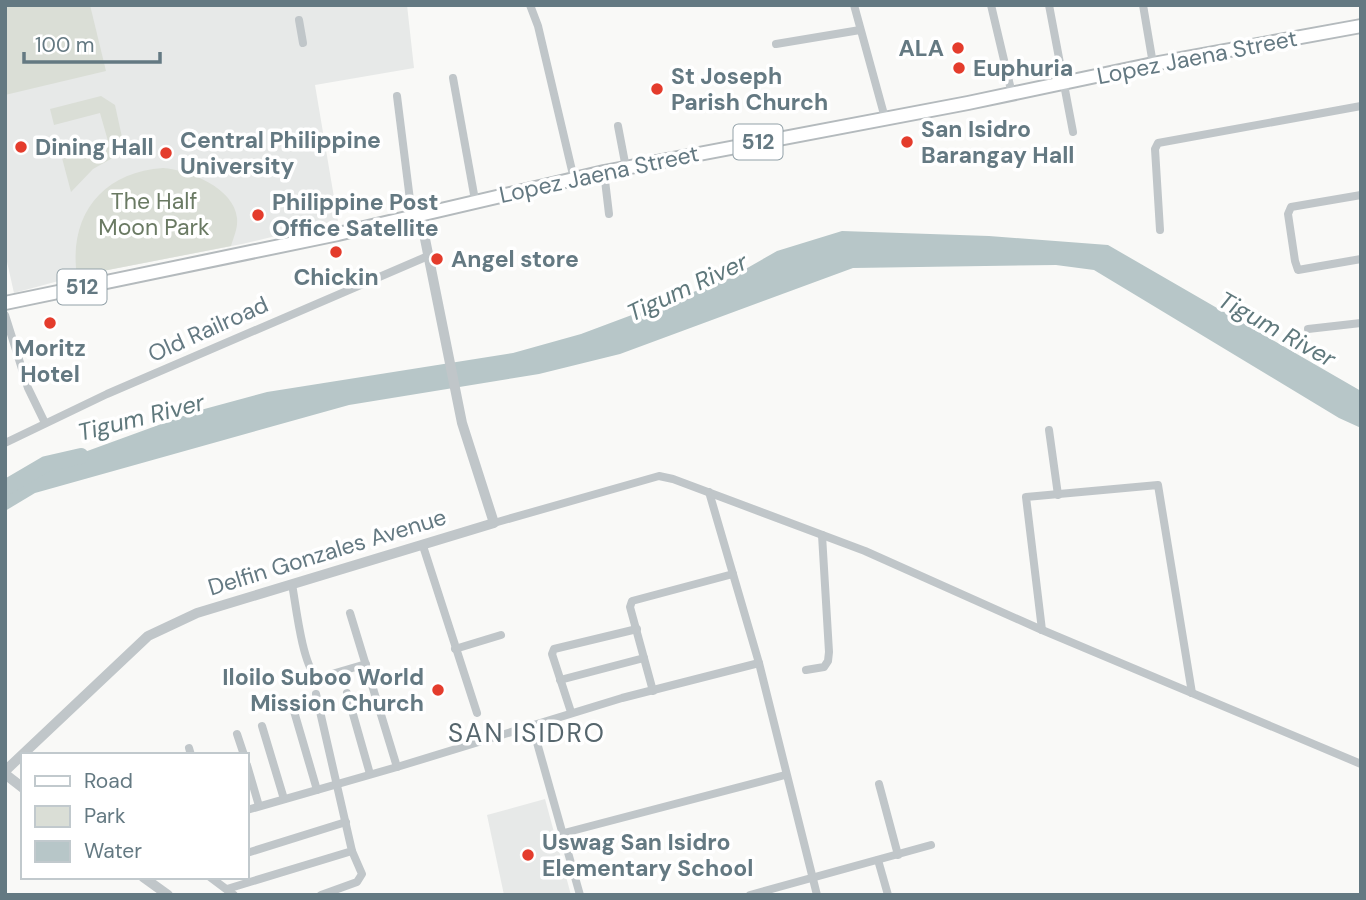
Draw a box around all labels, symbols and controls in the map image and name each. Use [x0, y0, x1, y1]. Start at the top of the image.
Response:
scale bar [24, 21, 161, 65]
street label: Lopez Jaena Street [1094, 23, 1300, 91]
text: 100 m [35, 31, 95, 59]
place label: ALA [899, 33, 944, 63]
marker: ALA [950, 40, 966, 56]
place label: Euphuria [973, 53, 1073, 83]
marker: Euphuria [951, 60, 967, 76]
place label: St Joseph Parish Church [671, 61, 828, 117]
marker: St Joseph Parish Church [649, 81, 665, 97]
place label: San Isidro Barangay Hall [921, 114, 1074, 170]
road number: 512 [734, 124, 782, 160]
place label: Central Philippine University [180, 125, 381, 181]
place label: Dining Hall [35, 132, 154, 162]
marker: San Isidro Barangay Hall [899, 134, 915, 150]
street label: Lopez Jaena Street [496, 138, 702, 210]
marker: Dining Hall [13, 139, 29, 155]
marker: Central Philippine University [158, 145, 174, 161]
park label: The Half Moon Park [98, 186, 210, 242]
place label: Philippine Post Office Satellite [272, 187, 439, 243]
marker: Philippine Post Office Satellite [250, 207, 266, 223]
marker: Chickin [328, 244, 344, 260]
place label: Angel store [451, 244, 579, 274]
water label: Tigum River [622, 245, 753, 328]
marker: Angel store [429, 251, 445, 267]
place label: Chickin [293, 262, 379, 292]
road number: 512 [57, 270, 106, 304]
water label: Tigum River [1213, 284, 1342, 374]
street label: Old Railroad [143, 289, 273, 369]
marker: Moritz Hotel [42, 315, 58, 331]
place label: Moritz Hotel [14, 333, 86, 389]
water label: Tigum River [74, 386, 209, 448]
street label: Delfin Gonzales Avenue [204, 501, 450, 603]
place label: Iloilo Suboo World Mission Church [222, 662, 424, 718]
marker: Iloilo Suboo World Mission Church [430, 682, 446, 698]
district label: SAN ISIDRO [448, 716, 606, 750]
legend [21, 753, 248, 879]
text: Road [84, 767, 133, 795]
text: Park [84, 802, 126, 830]
place label: Uswag San Isidro Elementary School [542, 827, 754, 883]
text: Water [84, 837, 142, 865]
marker: Uswag San Isidro Elementary School [520, 847, 536, 863]

